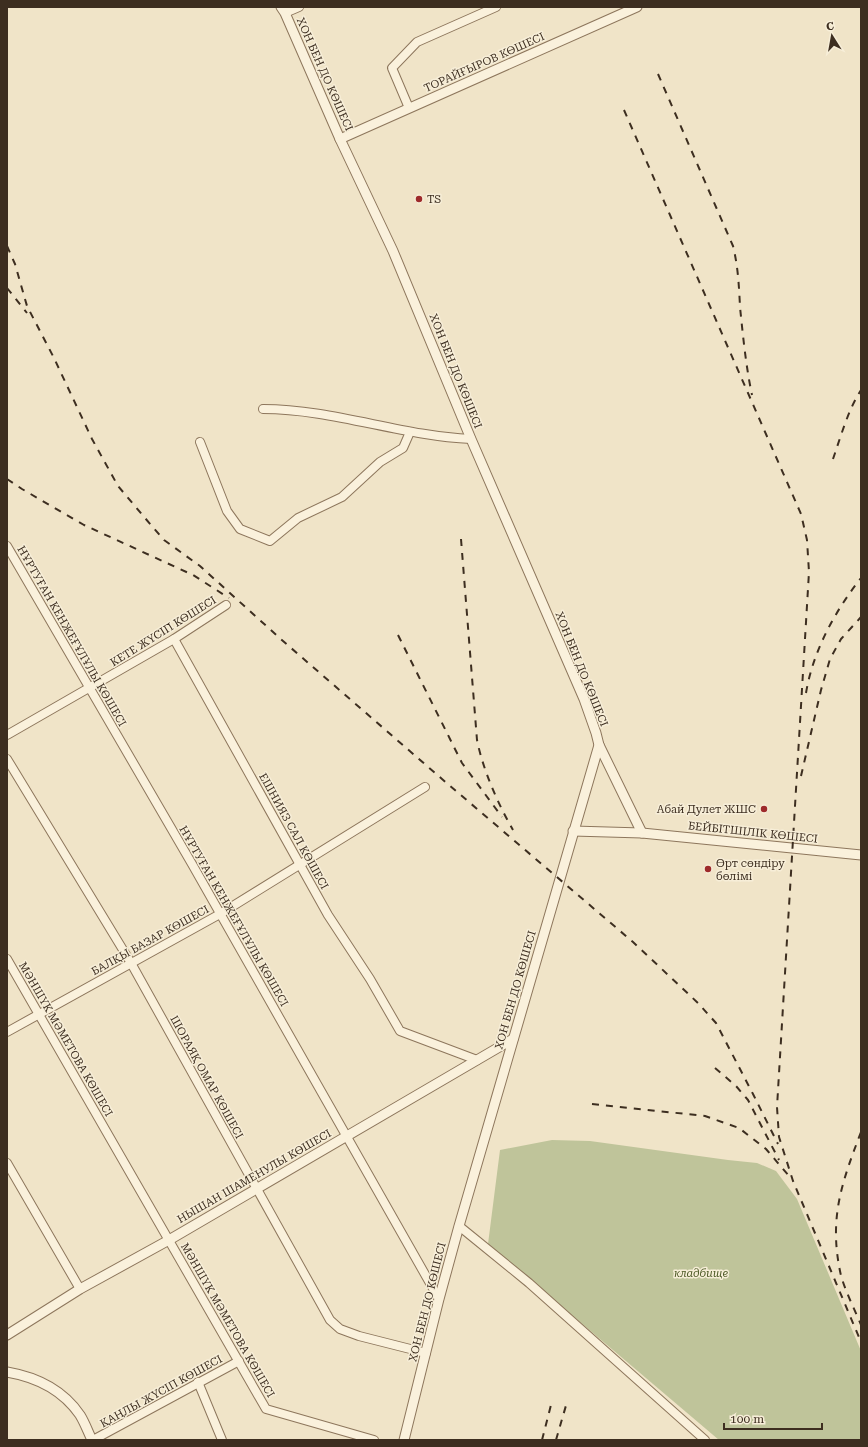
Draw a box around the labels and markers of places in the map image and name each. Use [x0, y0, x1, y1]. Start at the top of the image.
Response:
place label: TS [427, 193, 441, 206]
marker: TS [414, 194, 424, 204]
place label: Абай Дулет ЖШС [657, 803, 756, 816]
marker: Абай Дулет ЖШС [759, 804, 769, 814]
place label: Өрт сөндіру бөлімі [716, 857, 785, 883]
marker: Өрт сөндіру бөлімі [703, 864, 713, 874]

